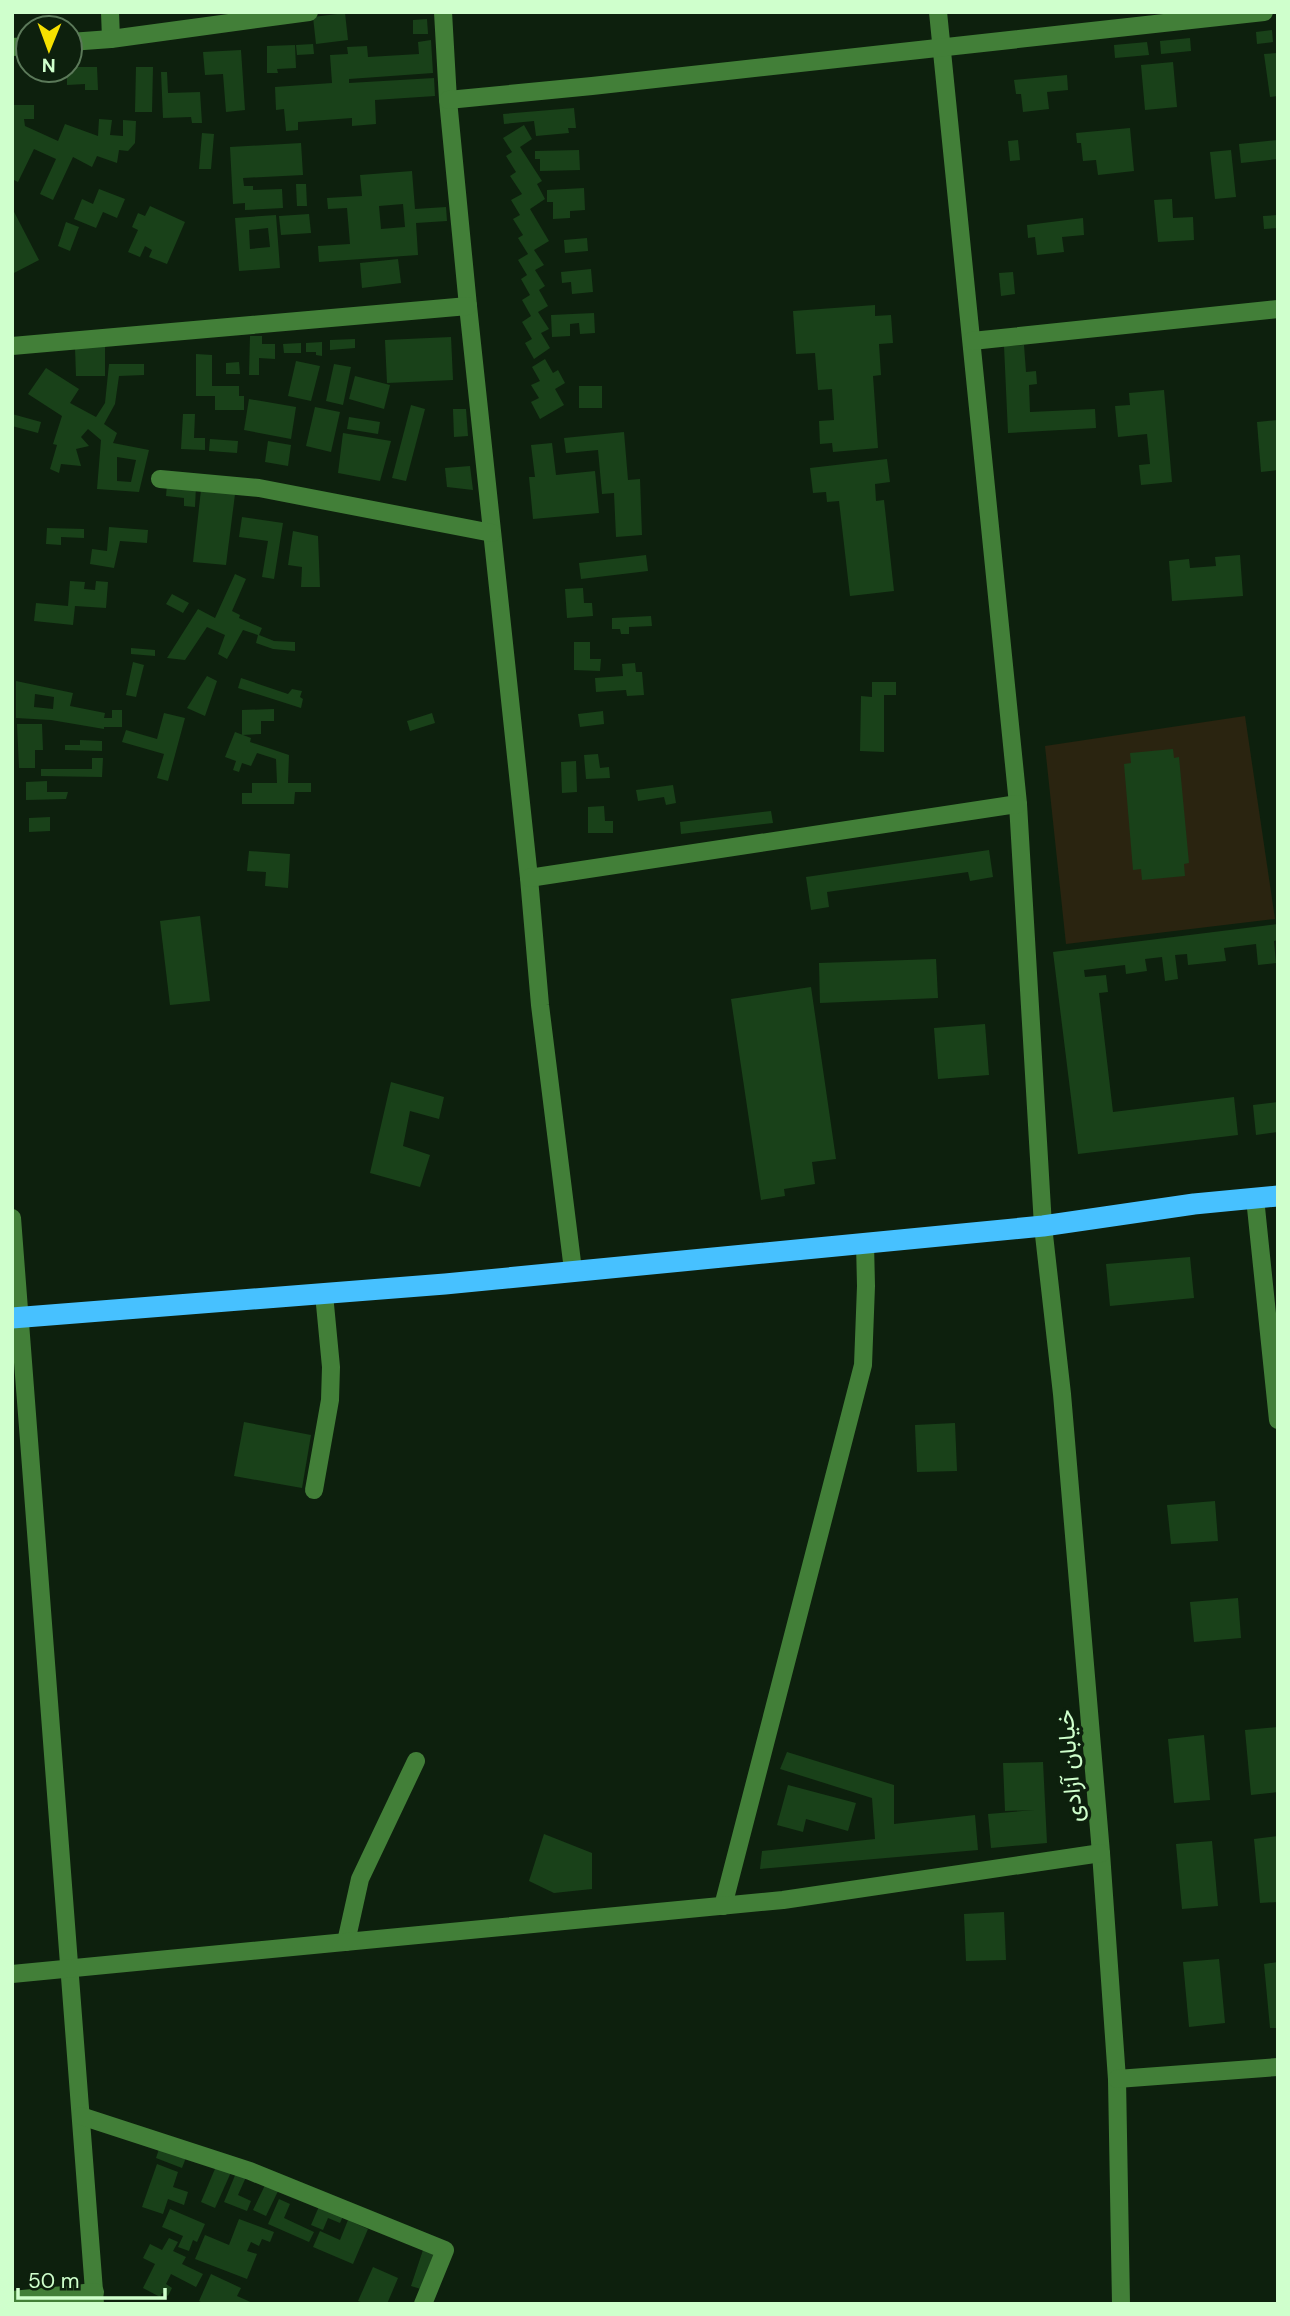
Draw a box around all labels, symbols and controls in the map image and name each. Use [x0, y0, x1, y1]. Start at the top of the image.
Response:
north arrow [14, 14, 84, 84]
text: N [42, 53, 56, 78]
street label: خیابان آزادی [1049, 1708, 1089, 1824]
scale bar [18, 2256, 164, 2300]
text: 50 m [28, 2267, 79, 2295]

